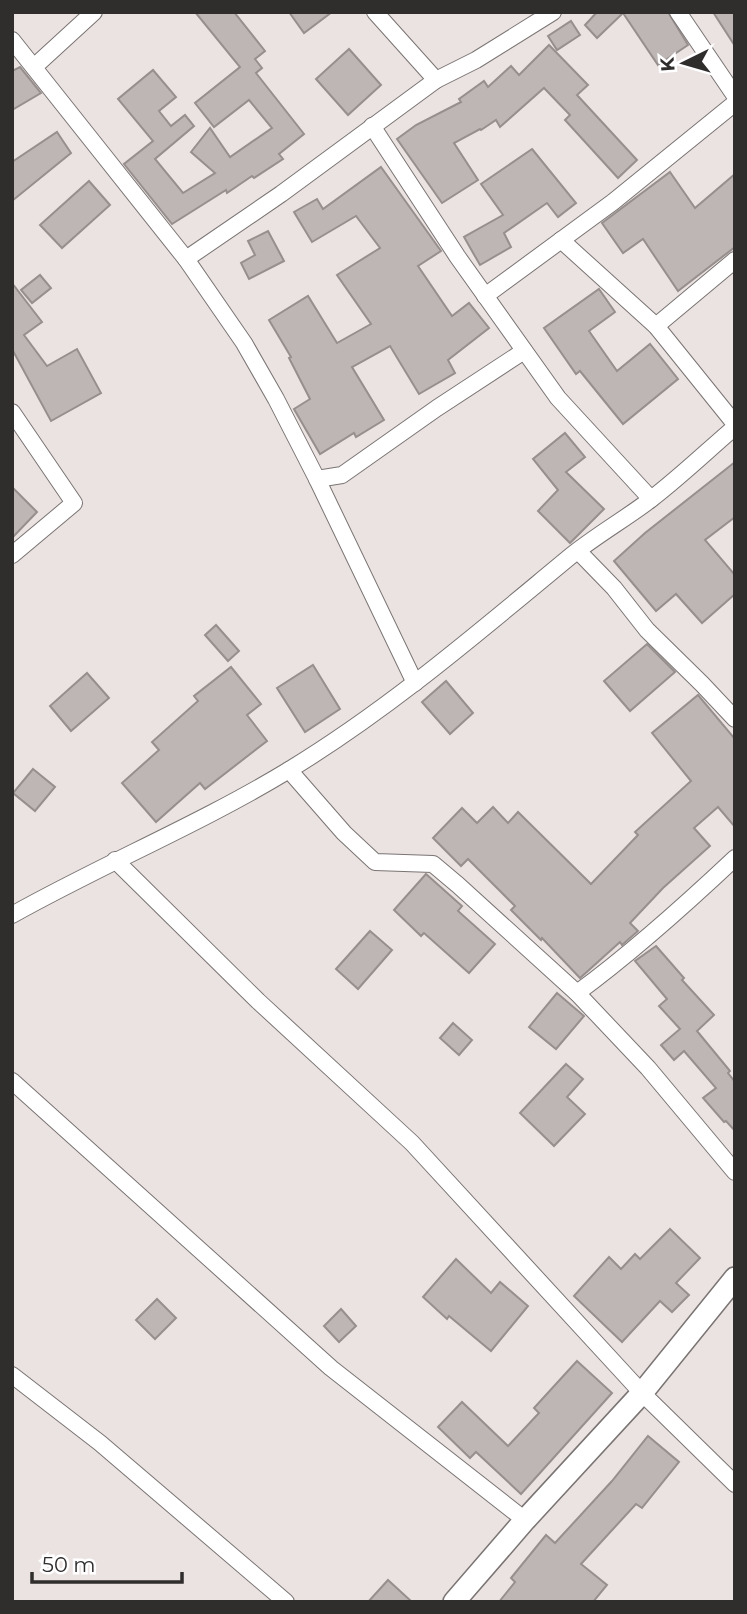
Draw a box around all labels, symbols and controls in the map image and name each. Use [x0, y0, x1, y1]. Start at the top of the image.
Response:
north arrow [649, 28, 719, 98]
text: K [655, 55, 680, 72]
scale bar [32, 1540, 182, 1584]
text: 50 m [42, 1552, 96, 1577]

